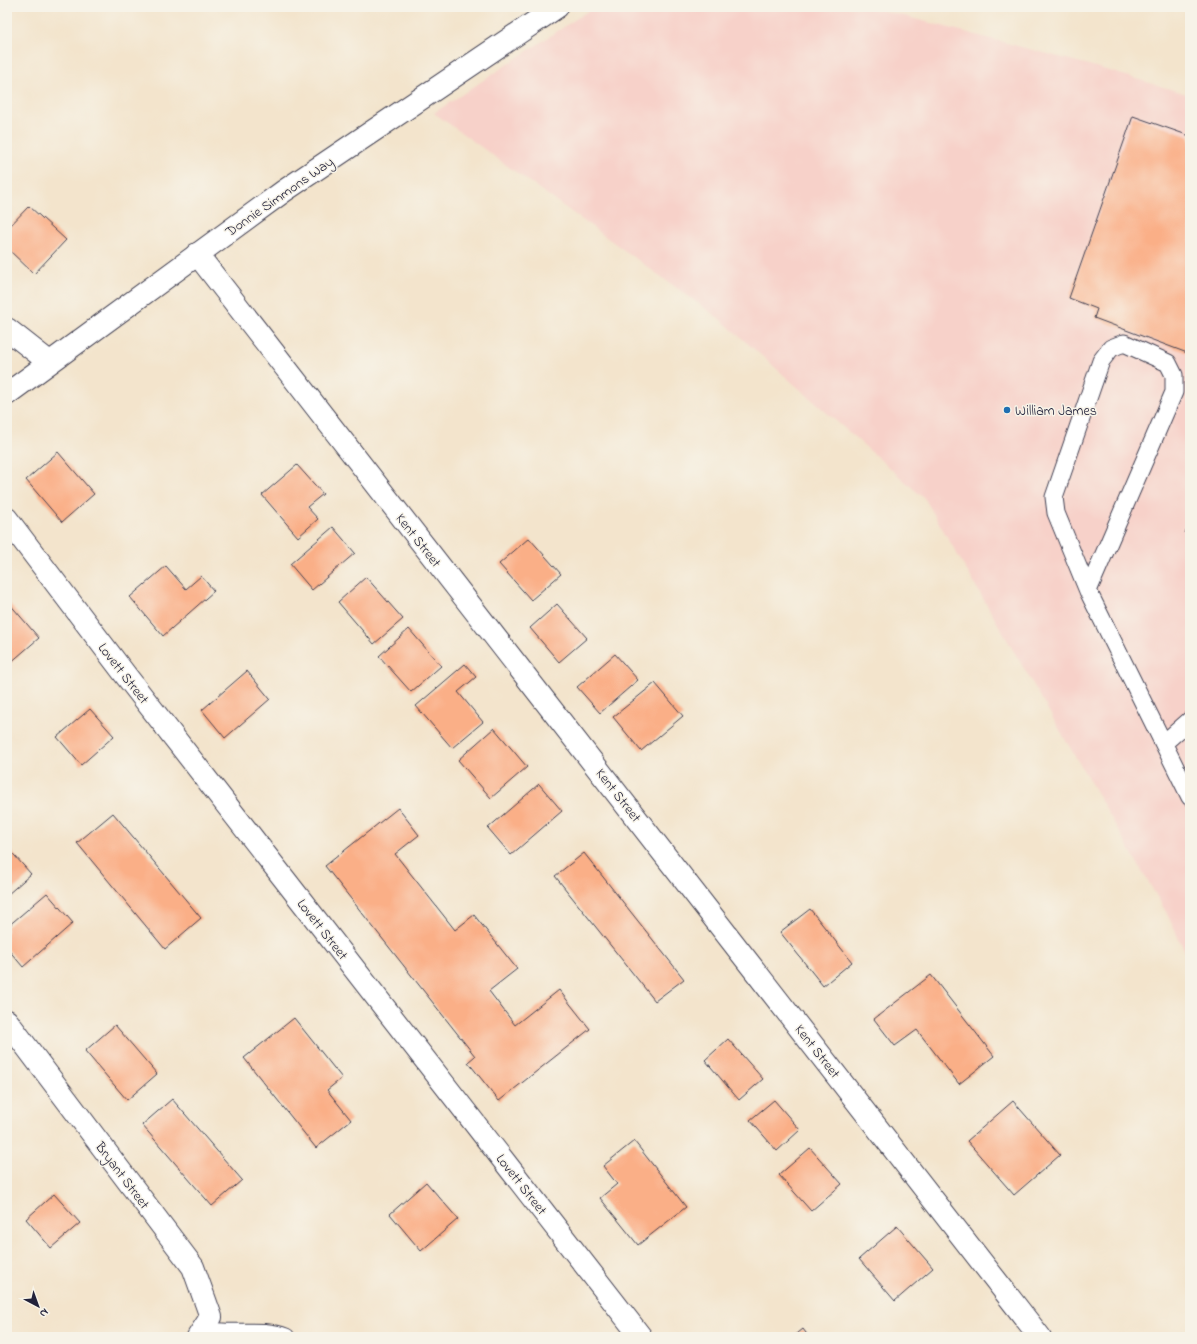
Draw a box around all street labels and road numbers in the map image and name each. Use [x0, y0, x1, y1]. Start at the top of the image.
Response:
street label: Donnie Simmons Way [221, 152, 339, 244]
street label: Kent Street [390, 509, 446, 573]
street label: Lovett Street [92, 639, 154, 709]
street label: Kent Street [590, 764, 646, 828]
street label: Lovett Street [291, 895, 353, 965]
street label: Kent Street [789, 1020, 845, 1084]
street label: Bryant Street [88, 1137, 154, 1215]
street label: Lovett Street [490, 1150, 552, 1220]

